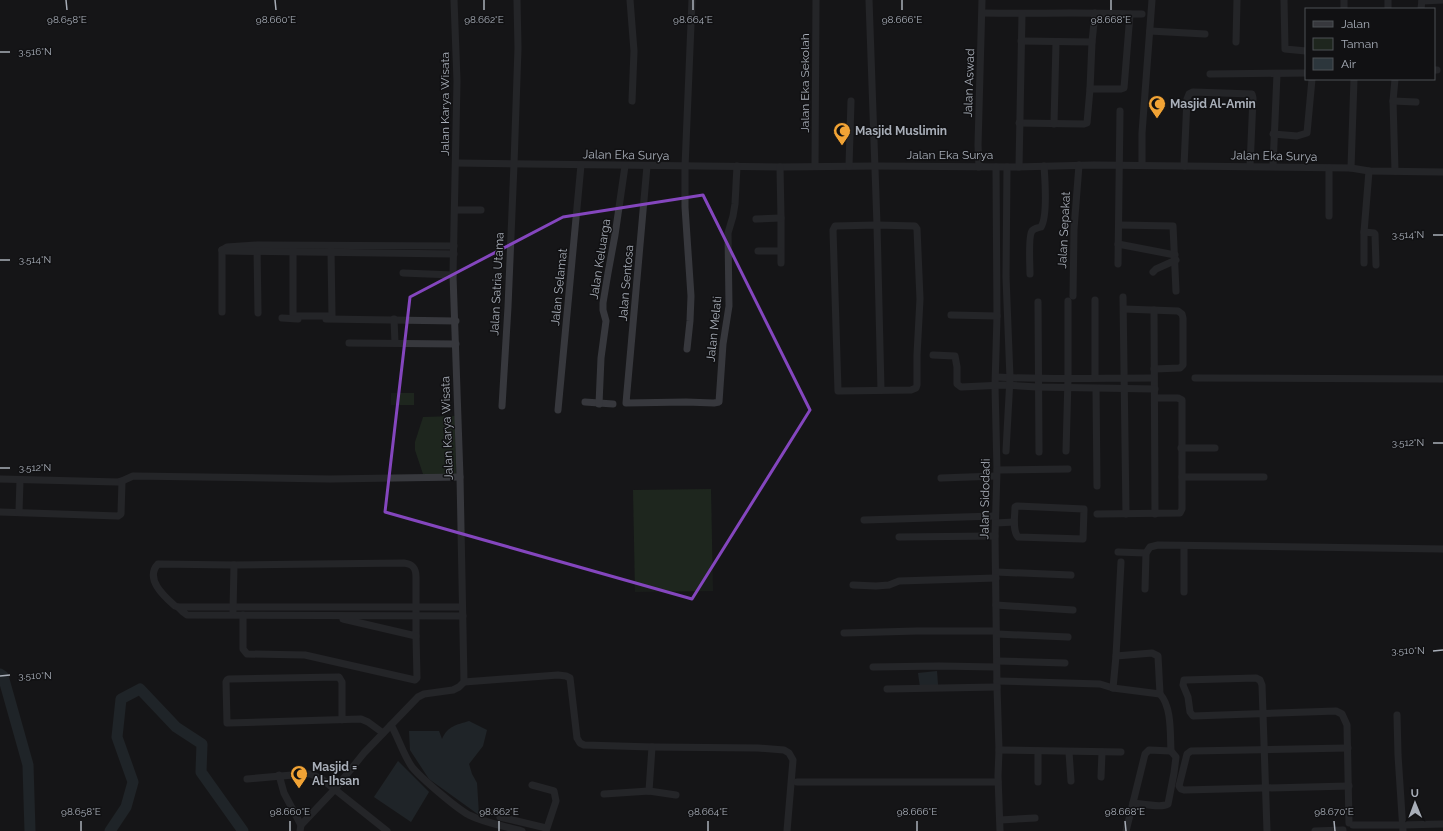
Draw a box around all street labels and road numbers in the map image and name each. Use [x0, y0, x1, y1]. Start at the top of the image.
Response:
street label: Jalan Eka Sekolah [798, 33, 812, 133]
street label: Jalan Aswad [961, 48, 977, 118]
street label: Jalan Karya Wisata [438, 52, 452, 156]
street label: Jalan Eka Surya [582, 147, 670, 163]
street label: Jalan Eka Surya [907, 148, 993, 162]
street label: Jalan Eka Surya [1230, 148, 1318, 164]
street label: Jalan Sepakat [1055, 191, 1073, 269]
street label: Jalan Keluarga [587, 218, 613, 300]
street label: Jalan Satria Utama [487, 232, 507, 336]
street label: Jalan Sentosa [616, 244, 636, 322]
street label: Jalan Selamat [548, 248, 570, 326]
street label: Jalan Melati [704, 295, 724, 363]
street label: Jalan Karya Wisata [438, 376, 456, 480]
street label: Jalan Sidodadi [977, 459, 993, 539]

